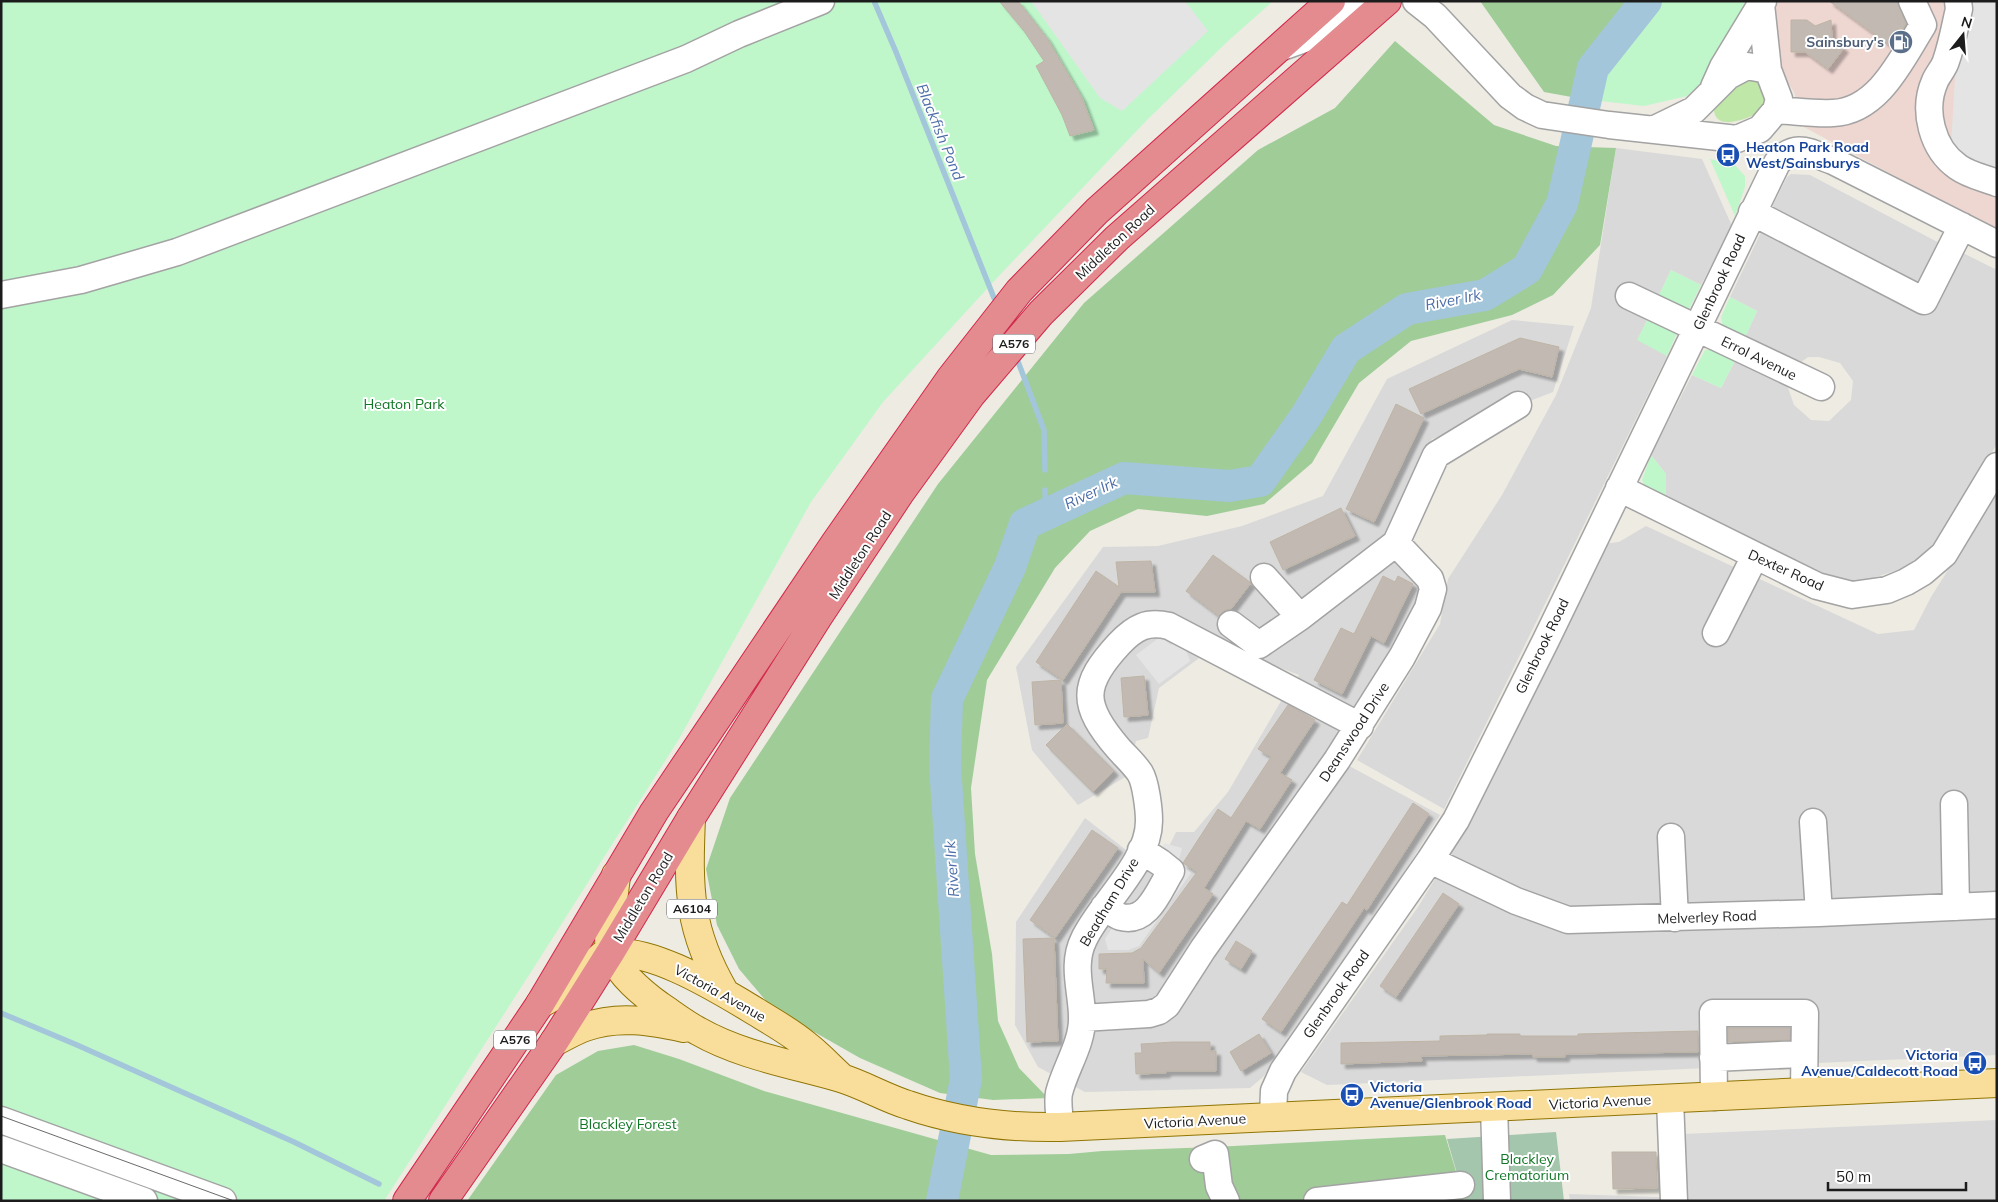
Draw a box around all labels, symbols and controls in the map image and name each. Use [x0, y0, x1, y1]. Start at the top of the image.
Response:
north arrow [1938, 10, 1988, 60]
text: N [1959, 12, 1974, 33]
fuel station icon: Sainsbury's [1888, 29, 1914, 55]
place label: Sainsbury's [1806, 33, 1884, 51]
water label: Blackfish Pond [912, 81, 968, 183]
place label: Heaton Park Road West/Sainsburys [1746, 138, 1869, 172]
bus stop icon: Heaton Park Road West/Sainsburys [1715, 142, 1741, 168]
street label: Middleton Road [1072, 201, 1158, 283]
street label: Glenbrook Road [1689, 231, 1749, 333]
water label: River Irk [1423, 285, 1484, 314]
street label: Errol Avenue [1718, 332, 1800, 384]
road number: A576 [993, 334, 1035, 354]
park label: Heaton Park [364, 395, 445, 413]
water label: River Irk [1061, 471, 1122, 513]
street label: Middleton Road [825, 507, 895, 603]
street label: Dexter Road [1745, 545, 1827, 595]
street label: Glenbrook Road [1511, 595, 1573, 697]
street label: Deanswood Drive [1315, 679, 1393, 785]
water label: River Irk [940, 839, 963, 898]
street label: Middleton Road [609, 849, 677, 945]
street label: Beadham Drive [1075, 854, 1143, 950]
road number: A6104 [667, 900, 717, 919]
street label: Melverley Road [1657, 906, 1757, 928]
street label: Glenbrook Road [1299, 946, 1373, 1042]
street label: Victoria Avenue [671, 960, 769, 1026]
road number: A576 [494, 1030, 536, 1050]
place label: Victoria Avenue/Caldecott Road [1801, 1046, 1958, 1080]
bus stop icon: Victoria Avenue/Caldecott Road [1962, 1050, 1988, 1076]
place label: Victoria Avenue/Glenbrook Road [1369, 1078, 1532, 1112]
bus stop icon: Victoria Avenue/Glenbrook Road [1339, 1082, 1365, 1108]
street label: Victoria Avenue [1549, 1090, 1651, 1114]
street label: Victoria Avenue [1144, 1109, 1246, 1133]
park label: Blackley Forest [579, 1115, 677, 1133]
park label: Blackley Crematorium [1485, 1150, 1569, 1184]
scale bar [1828, 1160, 1966, 1192]
text: 50 m [1836, 1167, 1871, 1186]

